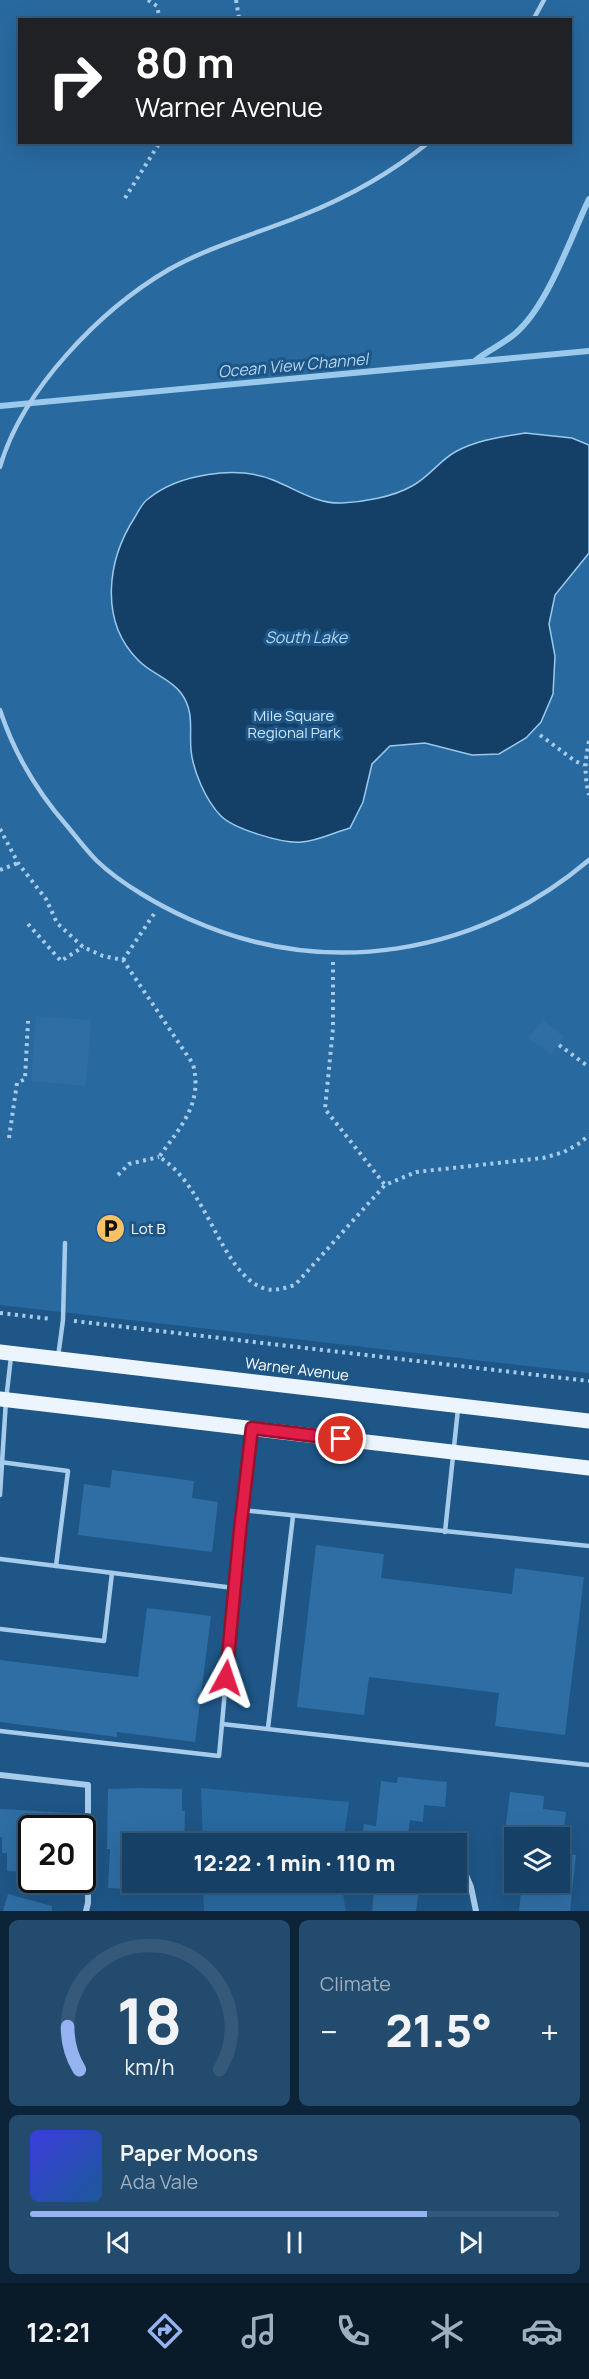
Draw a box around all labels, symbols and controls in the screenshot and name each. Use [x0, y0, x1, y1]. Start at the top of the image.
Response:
text: 80 m [135, 33, 235, 91]
icon: right [36, 42, 114, 120]
text: Warner Avenue [135, 88, 323, 125]
water label: Ocean View Channel [217, 347, 371, 383]
water label: South Lake [265, 626, 349, 648]
park label: Mile Square Regional Park [247, 705, 341, 743]
parking icon: Lot B [94, 1212, 126, 1244]
place label: Lot B [131, 1218, 166, 1239]
street label: Warner Avenue [244, 1352, 350, 1386]
pin [315, 1413, 366, 1464]
icon: arrive [324, 1422, 357, 1455]
position arrow [194, 1646, 258, 1710]
speed limit sign: 20 [18, 1815, 96, 1893]
map controls [504, 1827, 570, 1893]
button: layers [504, 1827, 570, 1893]
text: 12:22 · 1 min · 110 m [193, 1848, 396, 1878]
text: Climate [320, 1970, 391, 1997]
text: 18 [117, 1977, 182, 2063]
text: 21.5° [385, 1999, 492, 2061]
text: − [320, 2009, 338, 2054]
text: + [540, 2009, 559, 2054]
text: km/h [125, 2052, 174, 2081]
text: Paper Moons [120, 2138, 258, 2168]
text: Ada Vale [120, 2168, 198, 2195]
icon: previous [102, 2226, 135, 2259]
icon: pause [278, 2226, 311, 2259]
icon: next [454, 2226, 487, 2259]
icon: directions [144, 2310, 186, 2352]
icon: music [238, 2310, 280, 2352]
icon: phone [332, 2310, 374, 2352]
icon: climate [426, 2310, 468, 2352]
icon: car [521, 2310, 563, 2352]
text: 12:21 [26, 2313, 91, 2350]

